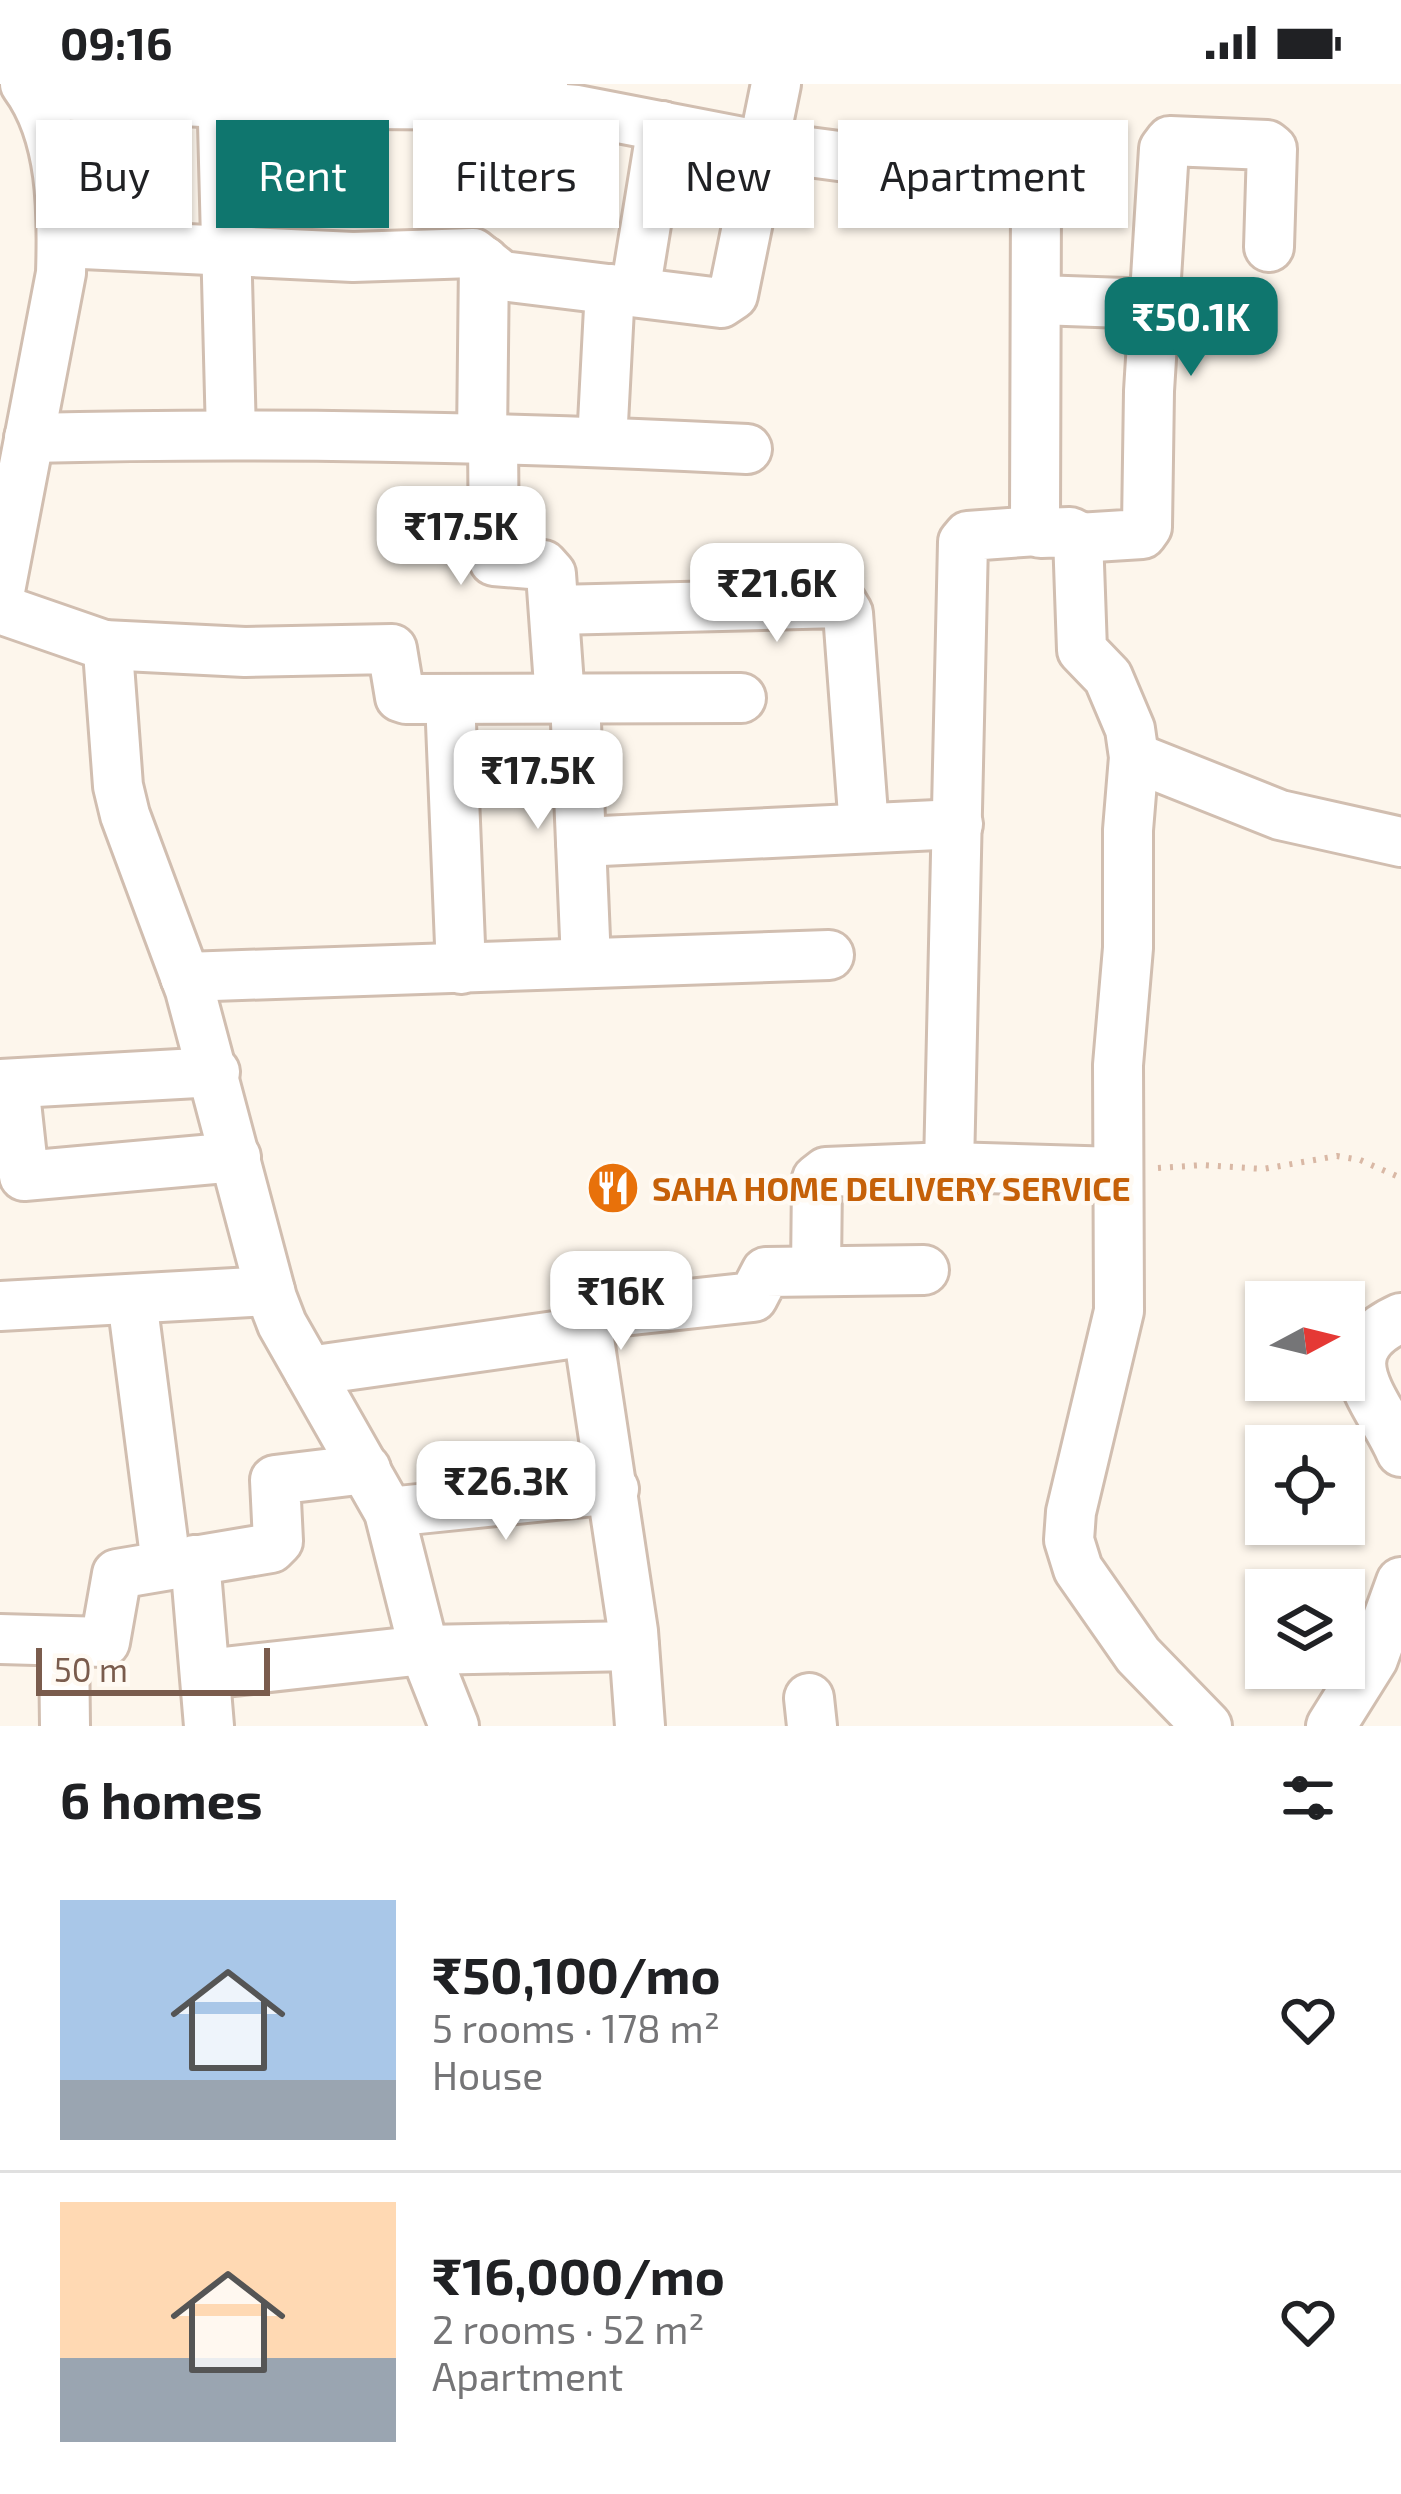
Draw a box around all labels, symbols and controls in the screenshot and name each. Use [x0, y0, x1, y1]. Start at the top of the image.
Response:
text: 09:16 [60, 15, 173, 69]
chip: Buy [36, 120, 192, 228]
chip: Rent [216, 120, 389, 228]
chip: Filters [413, 120, 619, 228]
chip: New [643, 120, 814, 228]
chip: Apartment [838, 120, 1128, 228]
pin: ₹50.1K [1093, 277, 1289, 379]
text: ₹50.1K [1132, 292, 1250, 339]
pin: ₹17.5K [363, 486, 559, 588]
text: ₹17.5K [404, 501, 518, 548]
pin: ₹21.6K [679, 543, 875, 645]
text: ₹21.6K [717, 558, 837, 605]
pin: ₹17.5K [440, 730, 636, 832]
text: ₹17.5K [481, 745, 595, 792]
restaurant icon: SAHA HOME DELIVERY SERVICE [585, 1160, 641, 1216]
place label: SAHA HOME DELIVERY SERVICE [652, 1168, 1131, 1208]
pin: ₹16K [550, 1251, 692, 1353]
text: ₹16K [577, 1266, 665, 1313]
north arrow [1245, 1281, 1365, 1401]
map controls [1245, 1281, 1365, 1689]
button: locate [1245, 1425, 1365, 1545]
pin: ₹26.3K [408, 1441, 604, 1543]
text: ₹26.3K [443, 1456, 569, 1503]
button: layers [1245, 1569, 1365, 1689]
scale bar [36, 1642, 270, 1695]
text: 50 m [54, 1649, 128, 1689]
icon: filters [1275, 1765, 1341, 1831]
text: 6 homes [60, 1768, 263, 1829]
text: ₹50,100/mo [432, 1943, 721, 2004]
icon: home [156, 1948, 300, 2092]
icon: heart [1275, 1987, 1341, 2053]
text: 5 rooms · 178 m² [432, 2004, 720, 2051]
text: House [432, 2051, 543, 2098]
text: ₹16,000/mo [432, 2244, 725, 2305]
icon: home [156, 2250, 300, 2394]
icon: heart [1275, 2289, 1341, 2355]
text: 2 rooms · 52 m² [432, 2305, 704, 2352]
text: Apartment [432, 2352, 623, 2399]

